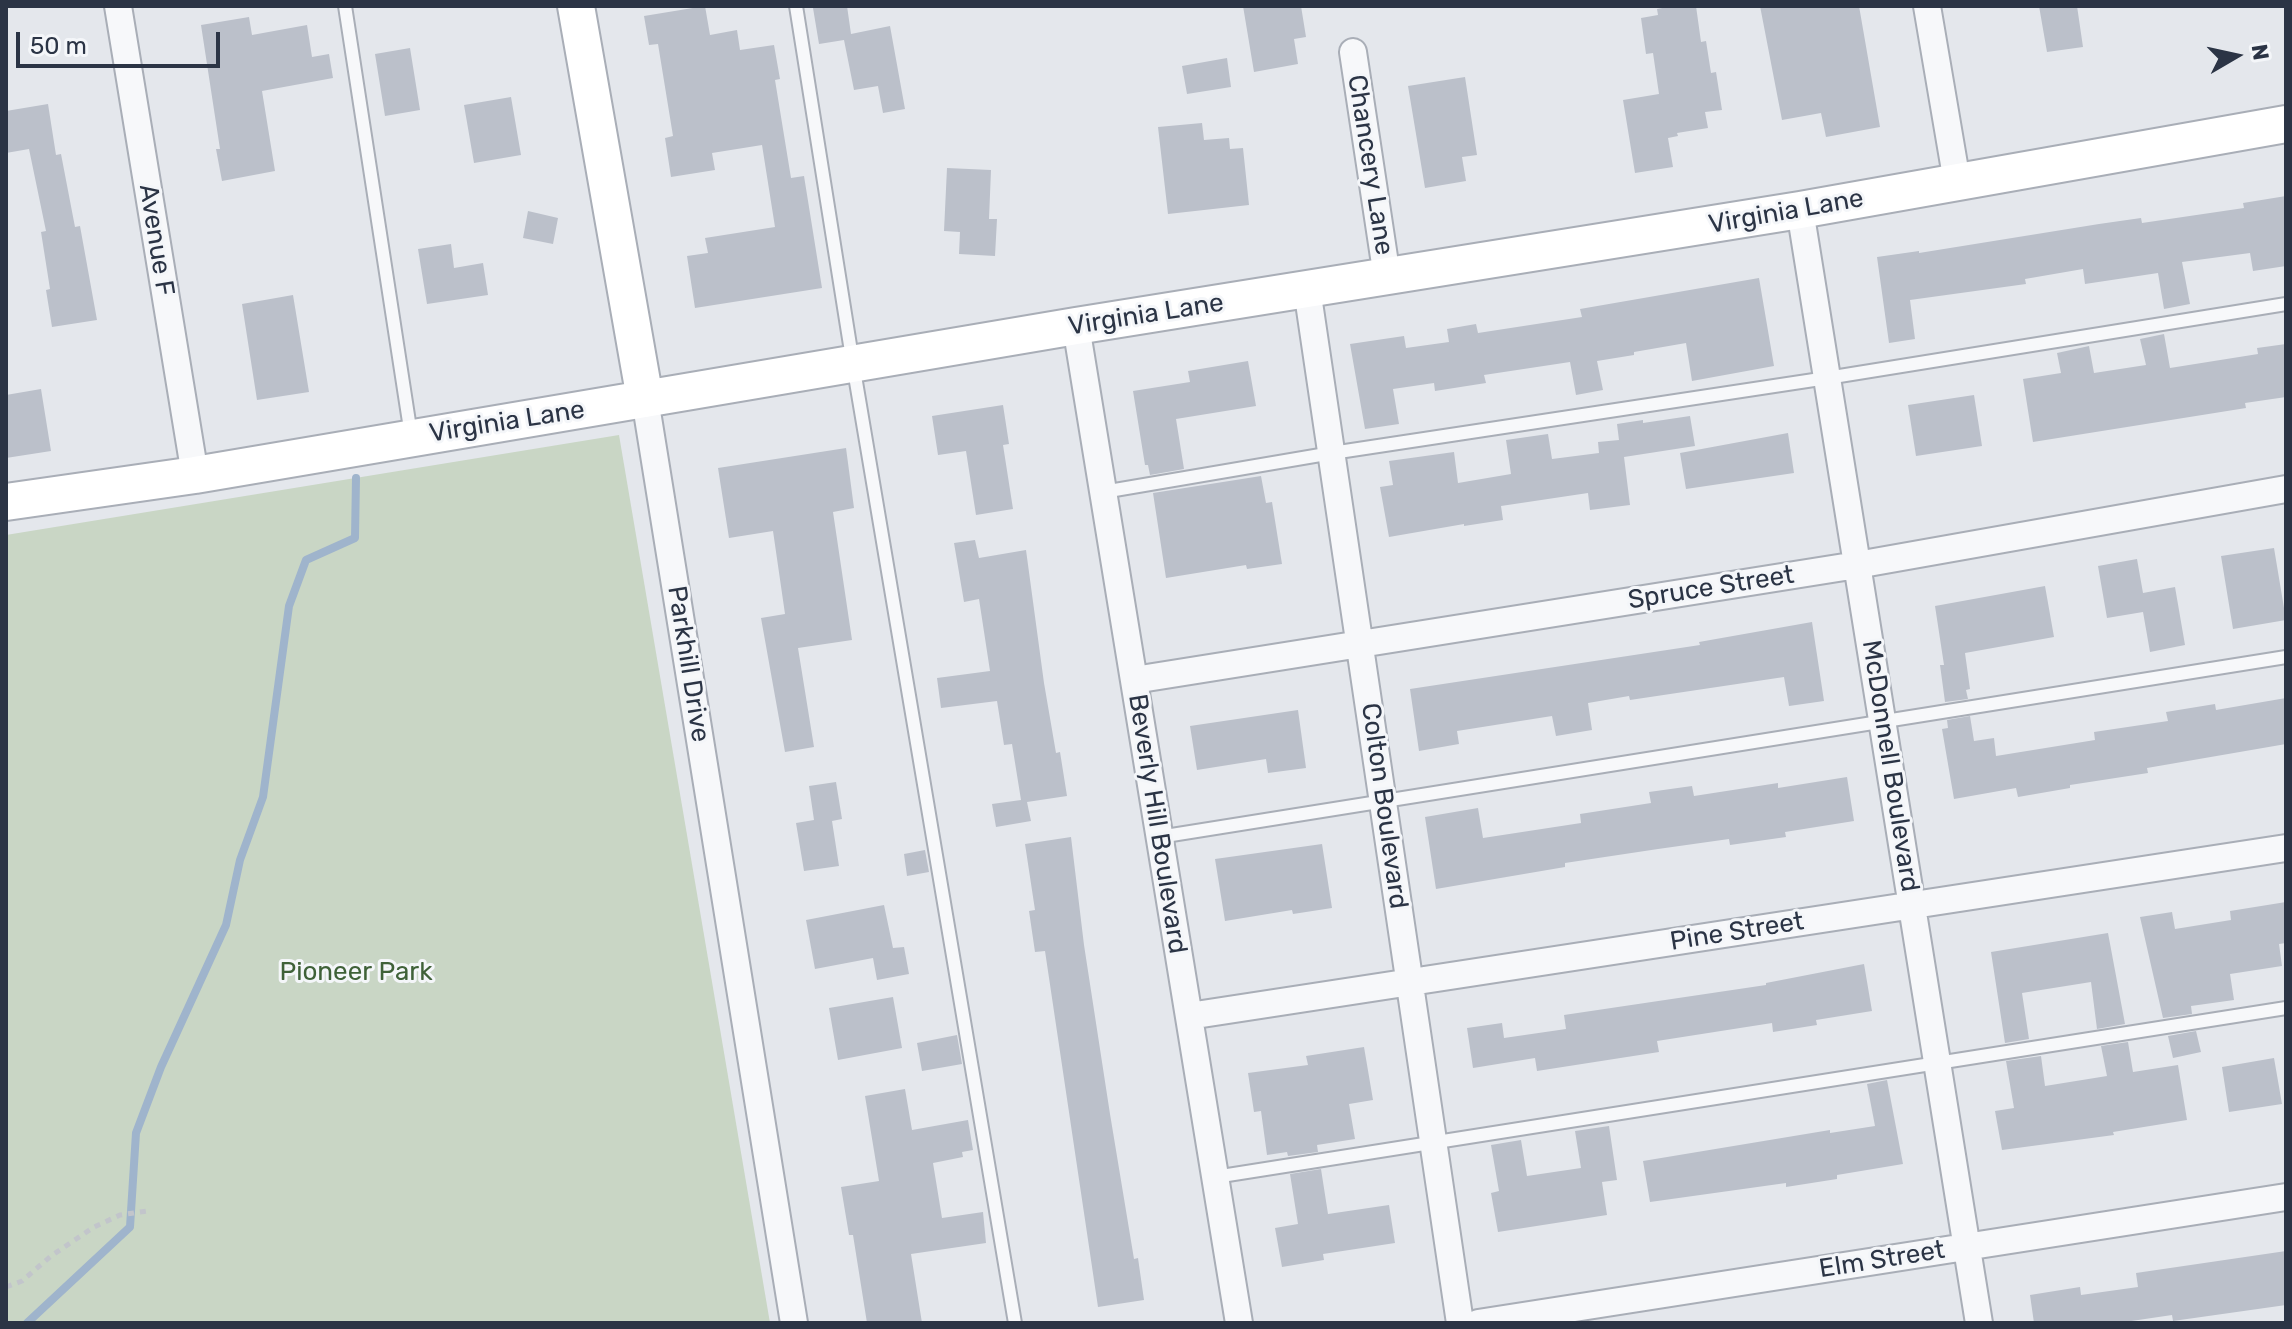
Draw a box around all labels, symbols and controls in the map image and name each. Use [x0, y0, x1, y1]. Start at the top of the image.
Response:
scale bar [20, 16, 224, 66]
north arrow [2196, 16, 2276, 96]
text: 50 m [30, 32, 87, 60]
text: N [2246, 42, 2275, 62]
street label: Chancery Lane [1340, 73, 1400, 257]
street label: Avenue F [132, 182, 180, 298]
street label: Virginia Lane [1706, 183, 1866, 241]
street label: Virginia Lane [1066, 287, 1226, 343]
street label: Virginia Lane [427, 394, 587, 450]
street label: Spruce Street [1626, 559, 1796, 617]
street label: Parkhill Drive [660, 584, 716, 744]
street label: McDonnell Boulevard [1855, 638, 1925, 894]
street label: Beverly Hill Boulevard [1121, 692, 1193, 956]
street label: Colton Boulevard [1354, 701, 1414, 911]
street label: Pine Street [1668, 906, 1806, 958]
park label: Pioneer Park [279, 956, 433, 988]
street label: Elm Street [1817, 1235, 1947, 1285]

